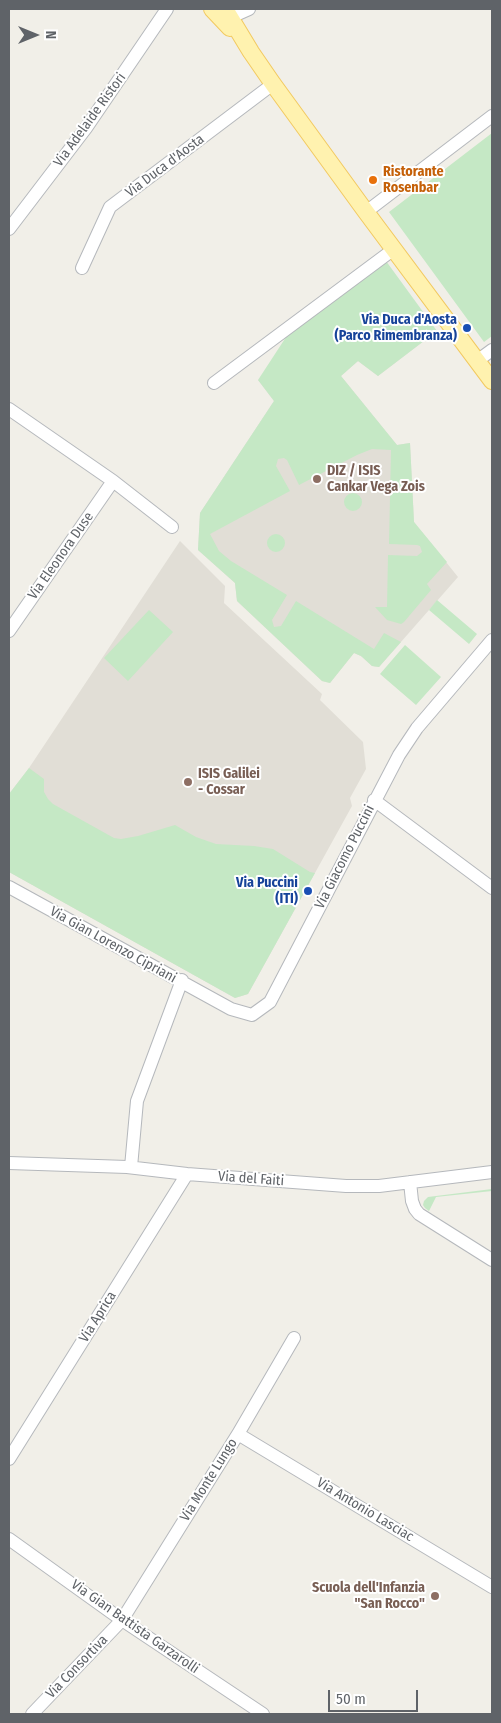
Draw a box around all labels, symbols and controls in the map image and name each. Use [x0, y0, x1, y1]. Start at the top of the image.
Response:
north arrow [10, 10, 60, 60]
text: N [42, 31, 59, 39]
street label: Via Adelaide Ristori [50, 70, 130, 170]
street label: Via Duca d'Aosta [122, 131, 208, 201]
place label: Ristorante Rosenbar [383, 164, 444, 196]
marker: Ristorante Rosenbar [367, 174, 379, 186]
place label: Via Duca d'Aosta (Parco Rimembranza) [335, 312, 457, 344]
marker: Via Duca d'Aosta (Parco Rimembranza) [461, 322, 473, 334]
place label: DIZ / ISIS Cankar Vega Zois [327, 463, 425, 496]
marker: DIZ / ISIS Cankar Vega Zois [311, 473, 323, 485]
street label: Via Eleonora Duse [25, 509, 97, 603]
place label: ISIS Galilei - Cossar [198, 766, 260, 799]
marker: ISIS Galilei - Cossar [182, 776, 194, 788]
street label: Via Giacomo Puccini [312, 802, 378, 912]
place label: Via Puccini (ITI) [236, 875, 298, 908]
marker: Via Puccini (ITI) [302, 885, 314, 897]
street label: Via Gian Lorenzo Cipriani [47, 903, 179, 987]
street label: Via del Faiti [217, 1168, 285, 1190]
street label: Via Aprica [76, 1288, 120, 1346]
street label: Via Monte Lungo [177, 1435, 241, 1525]
street label: Via Antonio Lasciac [314, 1474, 416, 1546]
street label: Via Gian Battista Garzarolli [68, 1576, 202, 1678]
place label: Scuola dell'Infanzia "San Rocco" [312, 1580, 425, 1612]
marker: Scuola dell'Infanzia "San Rocco" [429, 1590, 441, 1602]
street label: Via Consortiva [43, 1632, 111, 1702]
scale bar [331, 1680, 421, 1712]
text: 50 m [336, 1690, 366, 1708]

